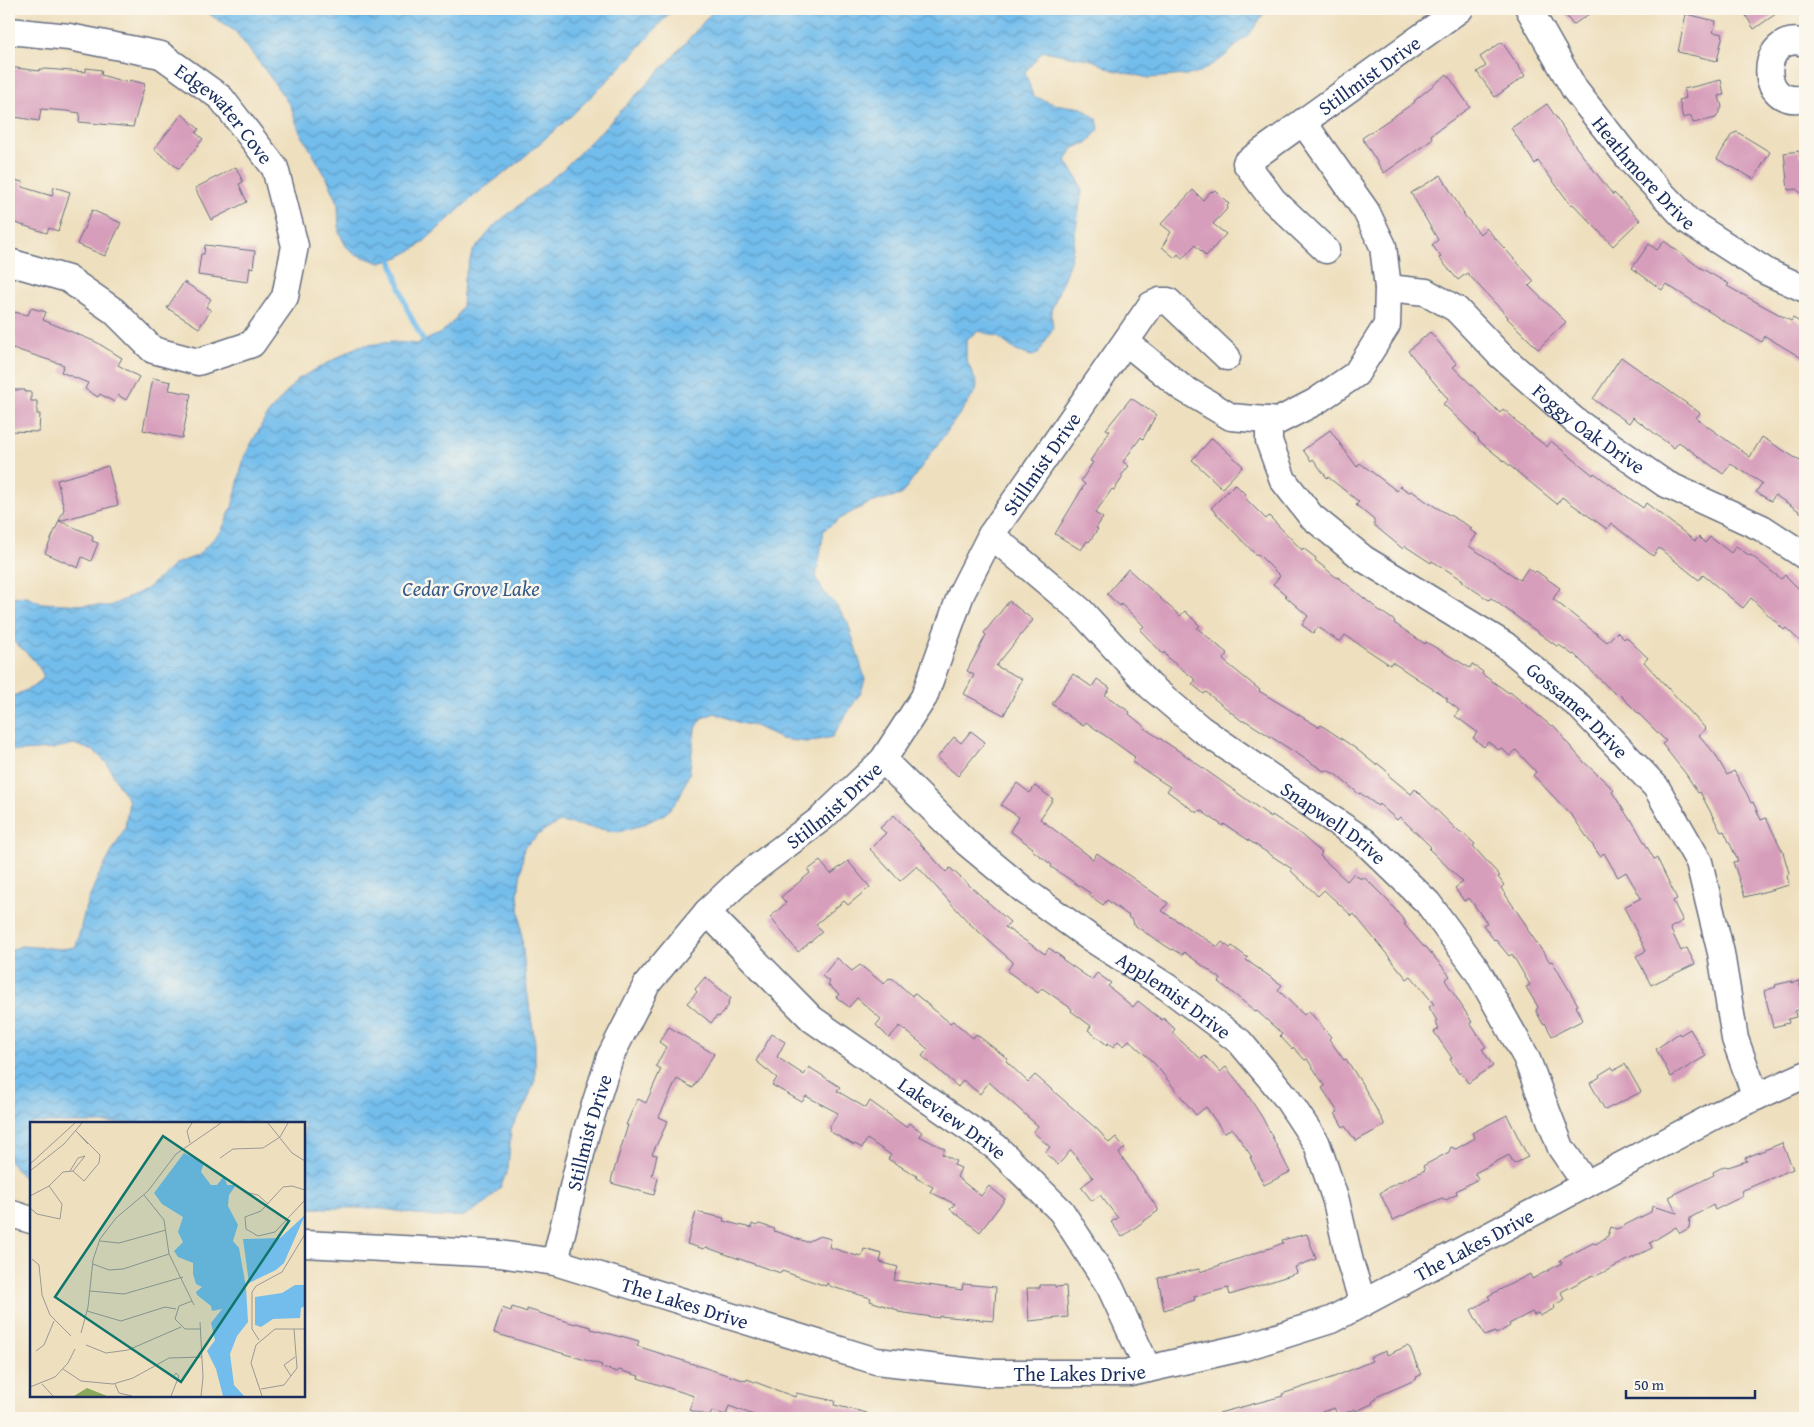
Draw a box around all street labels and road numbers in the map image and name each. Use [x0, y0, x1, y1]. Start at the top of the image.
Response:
street label: Stillmist Drive [1312, 28, 1426, 121]
street label: Edgewater Cove [170, 55, 281, 170]
street label: Heathmore Drive [1586, 109, 1701, 237]
street label: Foggy Oak Drive [1527, 376, 1651, 480]
street label: Stillmist Drive [995, 406, 1087, 521]
street label: Gossamer Drive [1521, 654, 1636, 765]
street label: Stillmist Drive [779, 754, 888, 855]
street label: Snapwell Drive [1275, 774, 1394, 870]
street label: Applemist Drive [1111, 944, 1238, 1045]
street label: Lakeview Drive [893, 1069, 1014, 1165]
street label: Stillmist Drive [558, 1070, 618, 1193]
street label: The Lakes Drive [1409, 1200, 1539, 1288]
street label: The Lakes Drive [618, 1269, 752, 1335]
street label: The Lakes Drive [1014, 1355, 1148, 1388]

